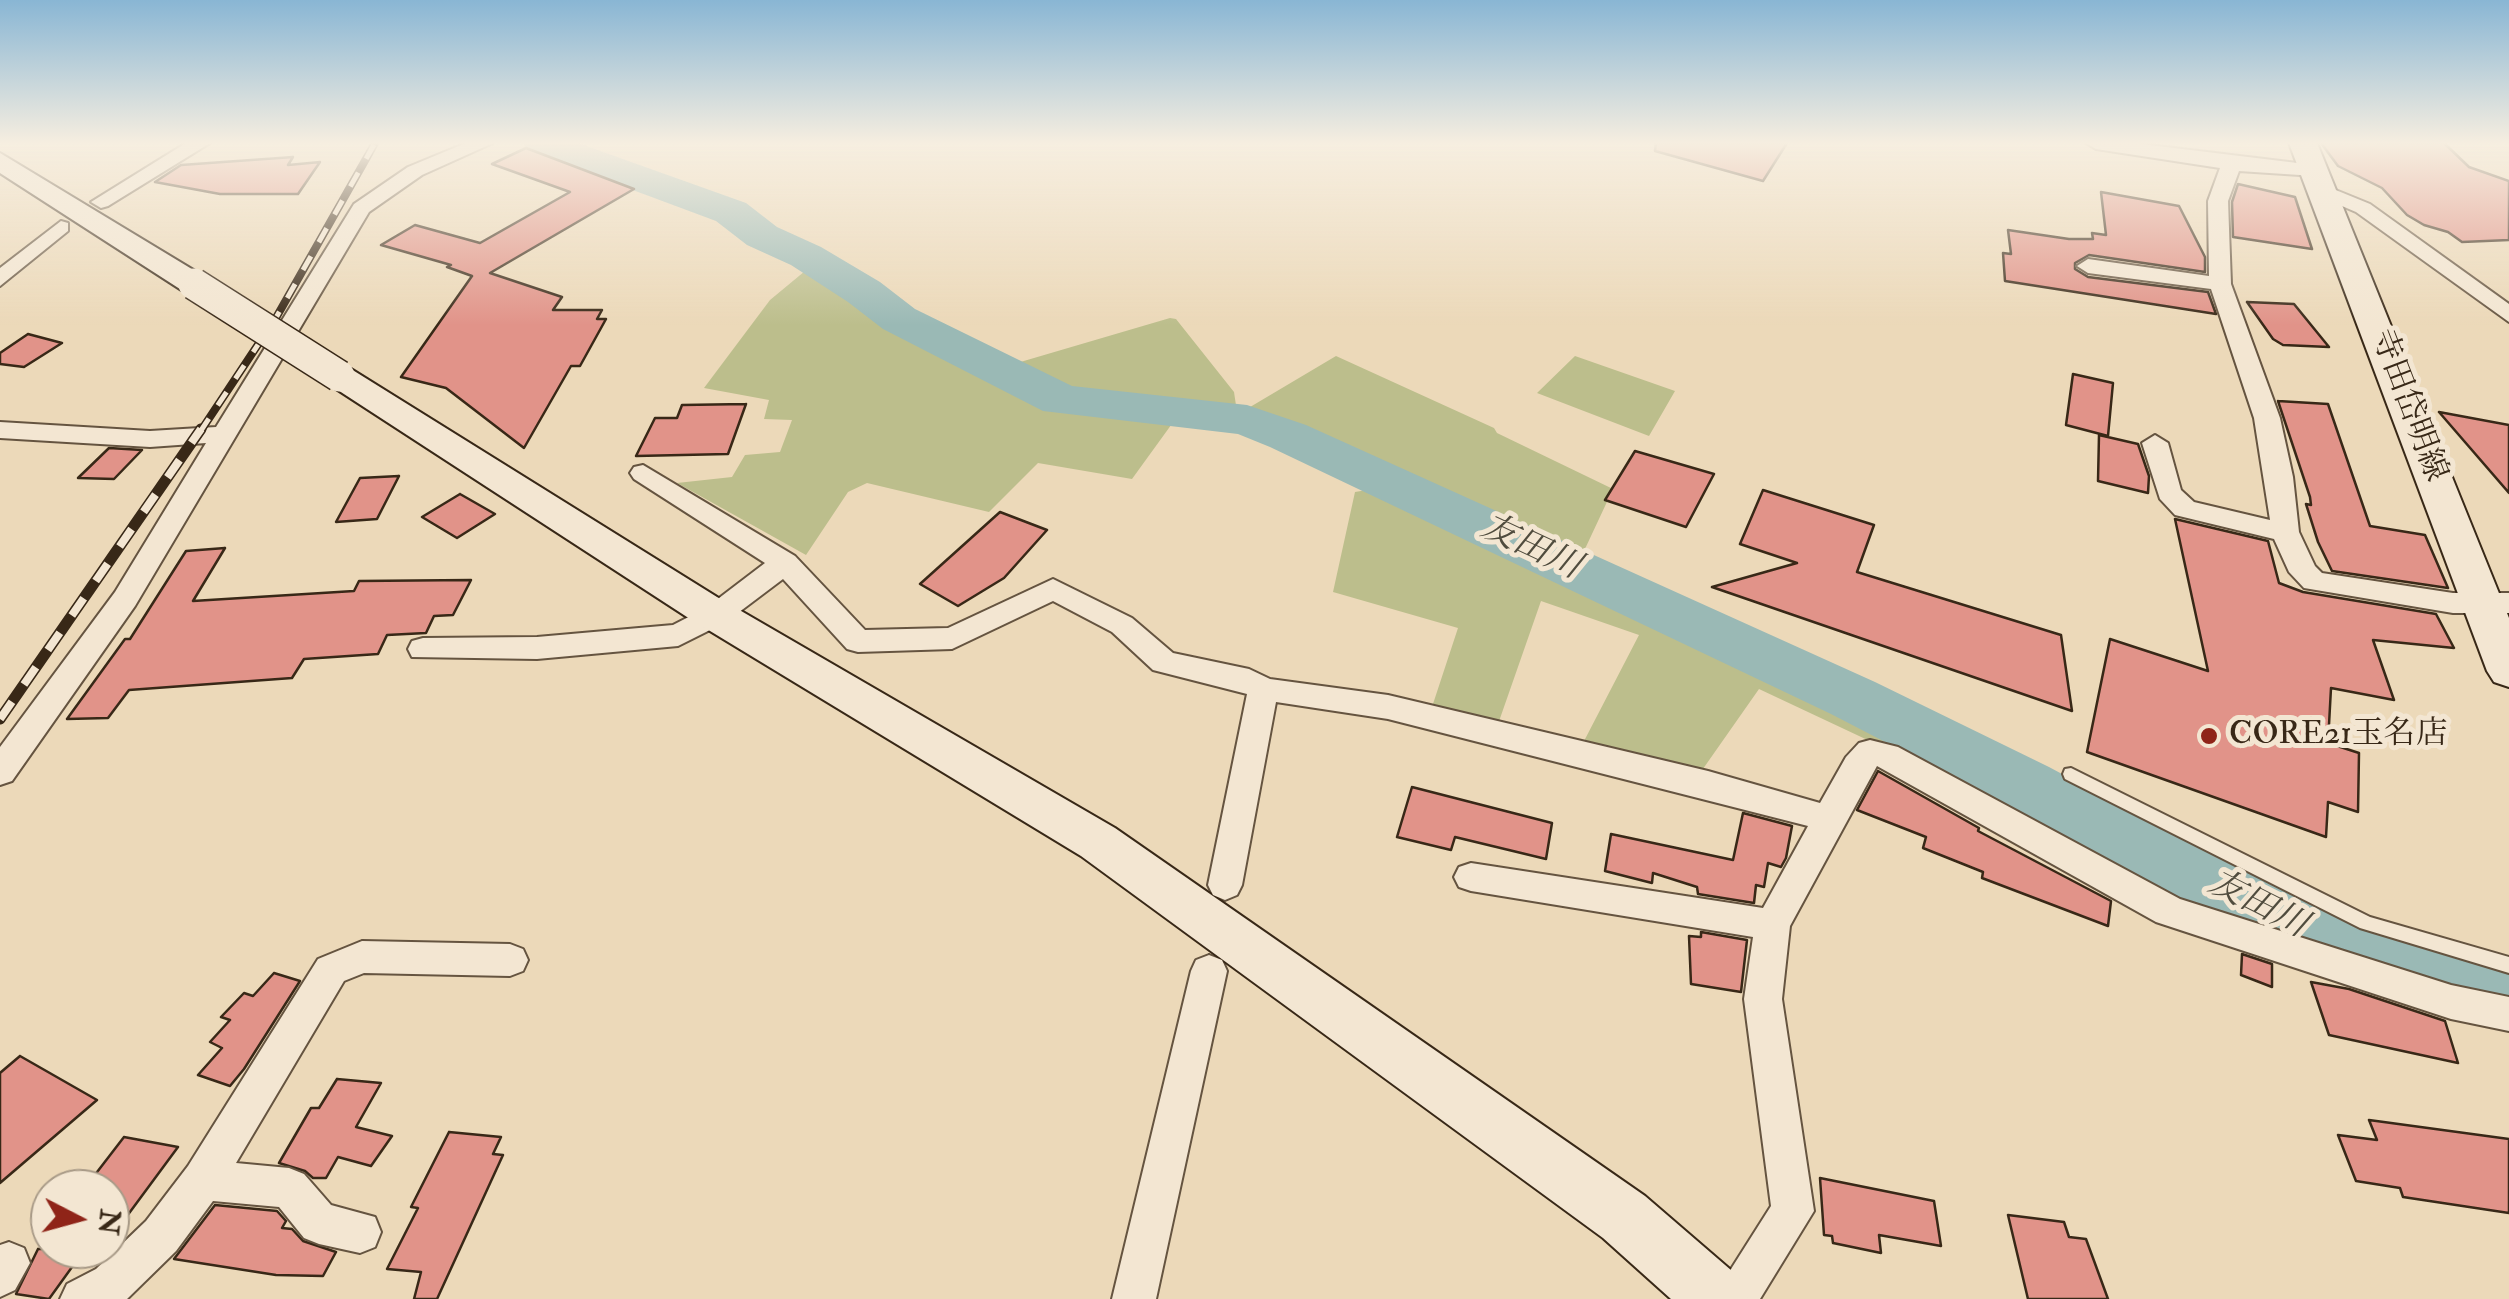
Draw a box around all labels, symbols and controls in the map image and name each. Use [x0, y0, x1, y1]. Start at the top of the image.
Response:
street label: 寺田岱明線 [2360, 324, 2454, 488]
water label: 友田川 [1474, 508, 1586, 590]
place label: CORE21玉名店 [2229, 717, 2448, 755]
marker: CORE21玉名店 [2198, 725, 2220, 747]
water label: 友田川 [2201, 863, 2313, 949]
north arrow [30, 1169, 130, 1269]
text: N [90, 1208, 127, 1236]

